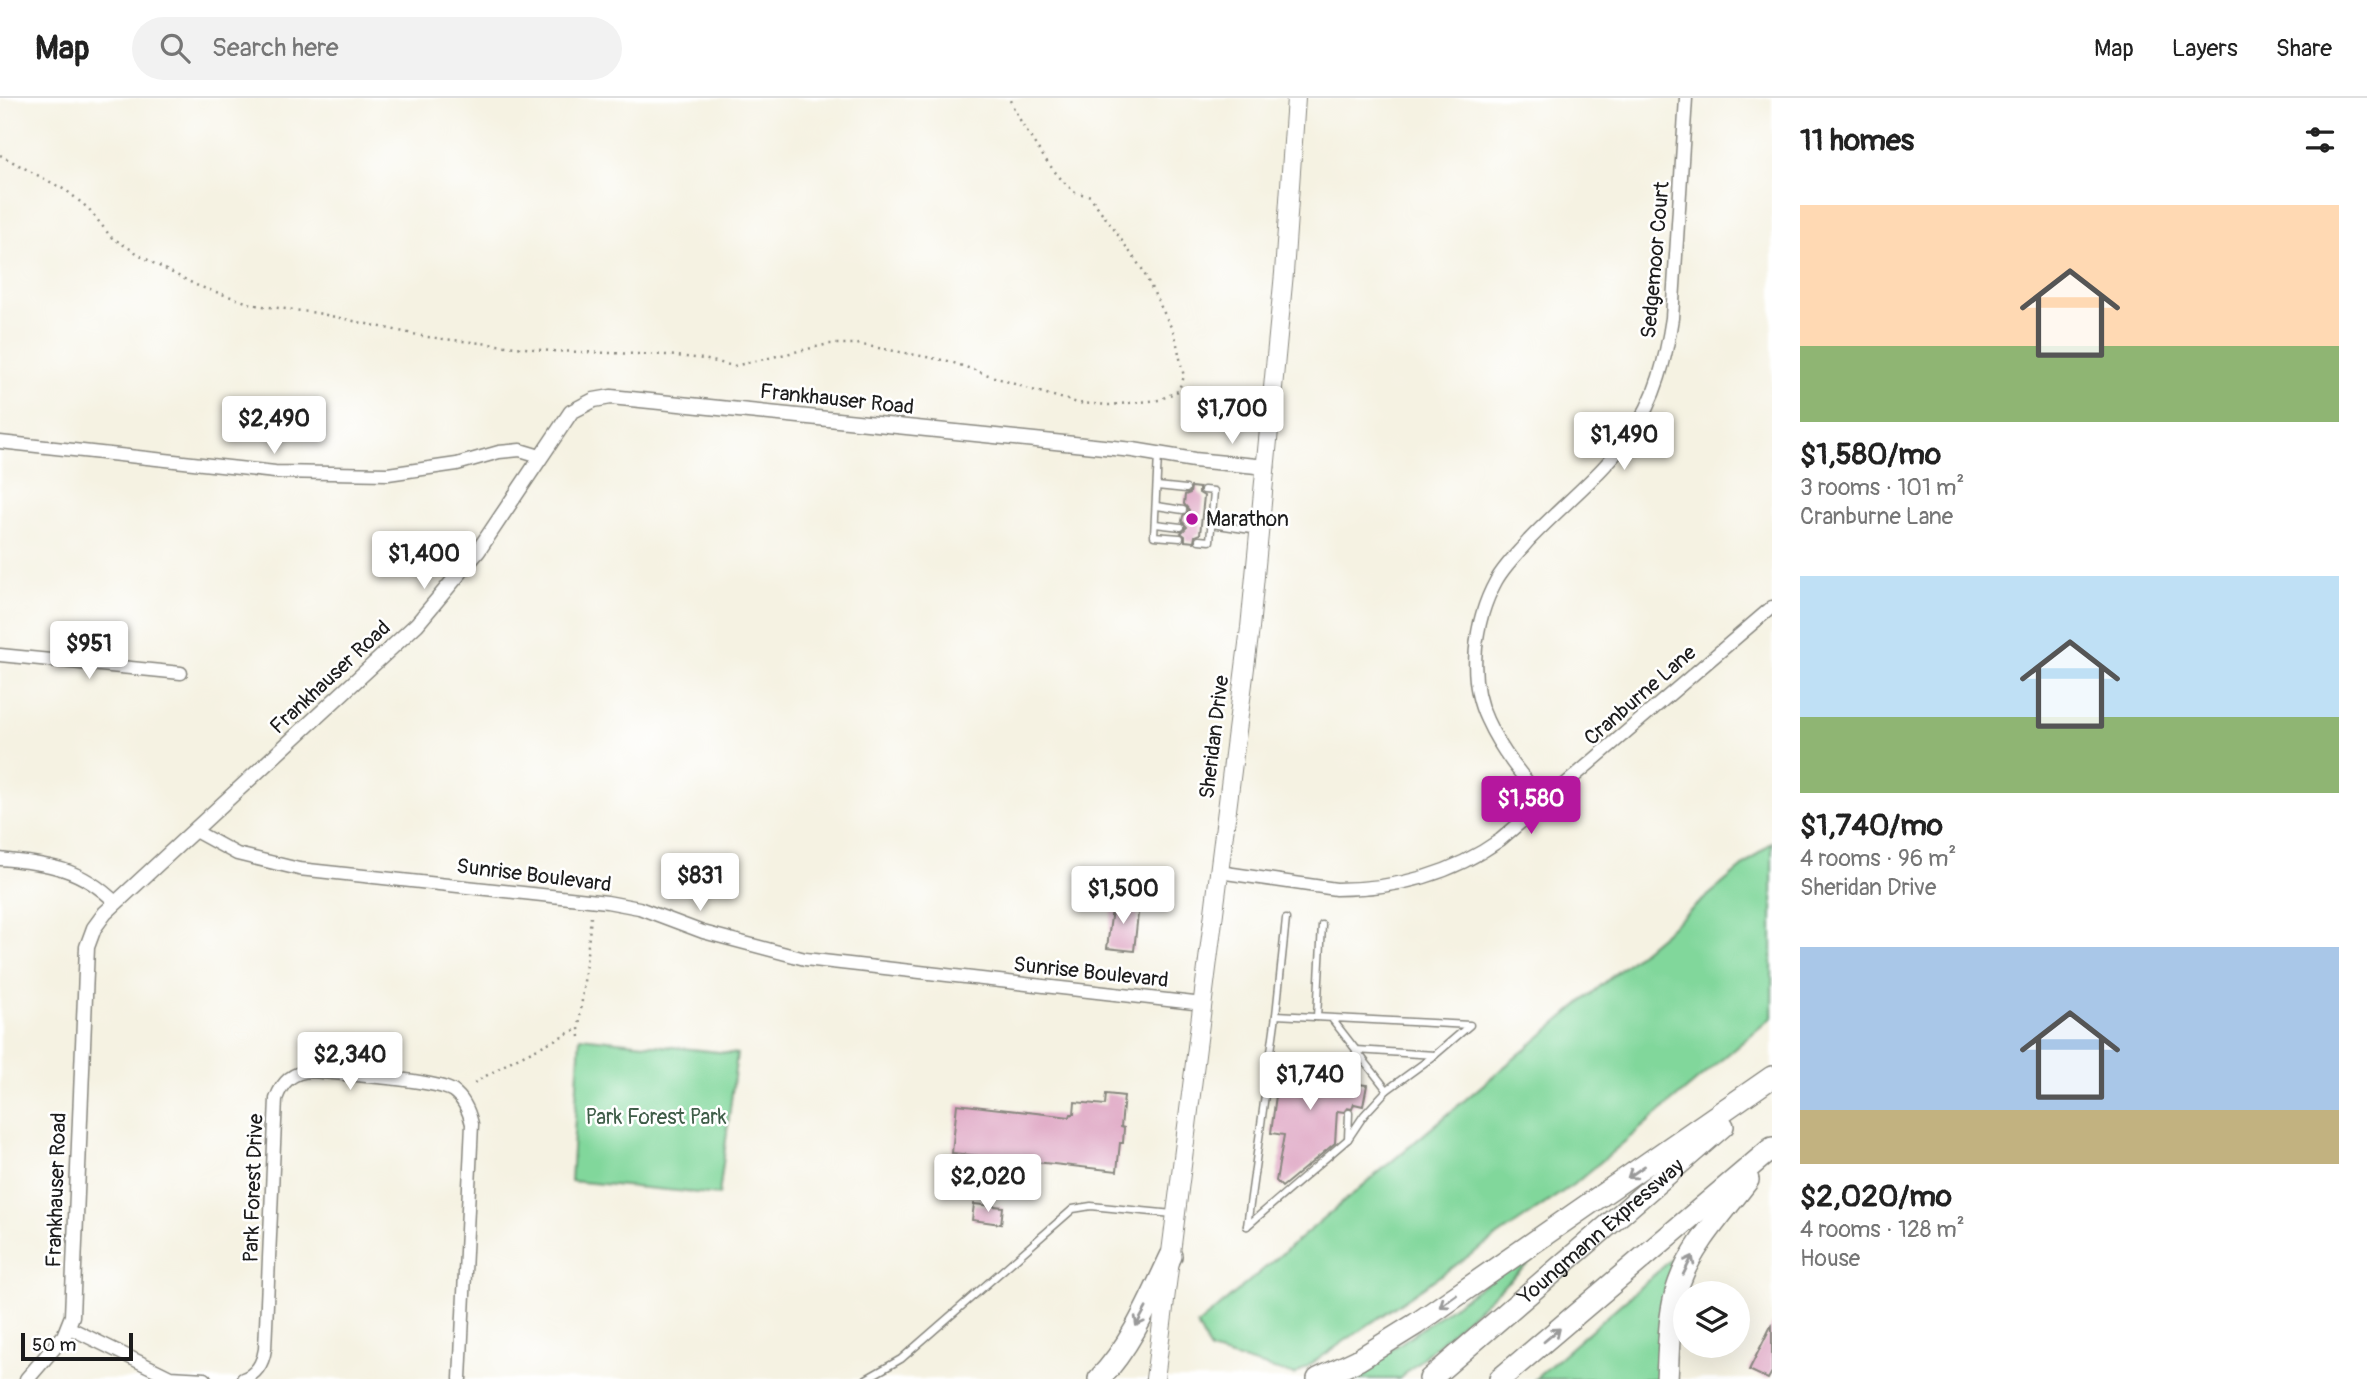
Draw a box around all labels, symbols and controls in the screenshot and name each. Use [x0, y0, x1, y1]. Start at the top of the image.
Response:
search box [132, 17, 622, 80]
text: Map [35, 28, 90, 69]
icon: search [156, 29, 194, 67]
text: Search here [212, 32, 339, 64]
text: Map [2094, 34, 2134, 63]
text: Layers [2172, 34, 2238, 63]
text: Share [2276, 34, 2332, 63]
icon: filters [2301, 121, 2339, 159]
text: 11 homes [1800, 122, 1914, 159]
street label: Sedgemoor Court [1635, 180, 1676, 340]
icon: home [2007, 250, 2133, 376]
street label: Frankhauser Road [758, 378, 915, 421]
pin: $1,700 [1175, 386, 1289, 446]
text: $1,700 [1197, 394, 1267, 423]
pin: $2,490 [217, 396, 331, 456]
text: $2,490 [238, 404, 310, 433]
pin: $1,490 [1567, 412, 1681, 472]
text: $1,490 [1590, 420, 1658, 449]
text: $1,580/mo [1800, 436, 1941, 473]
text: 3 rooms · 101 m² [1800, 473, 1964, 502]
text: Cranburne Lane [1800, 502, 1953, 531]
place label: Marathon [1206, 506, 1289, 533]
marker: Marathon [1184, 511, 1200, 527]
pin: $1,400 [367, 532, 481, 591]
text: $1,400 [388, 539, 460, 568]
street label: Frankhauser Road [264, 615, 396, 740]
icon: home [2007, 621, 2133, 747]
pin: $951 [48, 622, 130, 681]
text: $951 [66, 629, 112, 658]
street label: Cranburne Lane [1579, 639, 1702, 751]
street label: Sheridan Drive [1194, 673, 1236, 800]
pin: $1,580 [1474, 776, 1588, 836]
text: $1,580 [1497, 784, 1565, 813]
text: $1,740/mo [1800, 807, 1943, 844]
text: 4 rooms · 96 m² [1800, 844, 1956, 873]
street label: Sunrise Boulevard [455, 853, 613, 898]
pin: $831 [659, 854, 741, 913]
text: $831 [677, 861, 723, 890]
pin: $1,500 [1066, 866, 1180, 926]
text: Sheridan Drive [1800, 873, 1936, 902]
text: $1,500 [1087, 874, 1159, 903]
street label: Sunrise Boulevard [1012, 951, 1170, 994]
icon: home [2007, 992, 2133, 1118]
pin: $2,340 [293, 1032, 407, 1092]
text: $2,340 [313, 1040, 387, 1069]
pin: $1,740 [1253, 1052, 1367, 1112]
text: $1,740 [1276, 1060, 1344, 1089]
park label: Park Forest Park [586, 1104, 727, 1131]
street label: Frankhauser Road [40, 1112, 73, 1268]
street label: Park Forest Drive [237, 1113, 270, 1263]
street label: Youngmann Expressway [1512, 1153, 1690, 1311]
pin: $2,020 [931, 1154, 1045, 1214]
text: $2,020 [950, 1162, 1026, 1191]
one-way arrow [1626, 1165, 1646, 1179]
text: $2,020/mo [1800, 1178, 1952, 1215]
text: 4 rooms · 128 m² [1800, 1215, 1965, 1244]
text: House [1800, 1244, 1860, 1273]
one-way arrow [1681, 1255, 1695, 1276]
map controls [1673, 1281, 1750, 1358]
button: layers [1673, 1281, 1750, 1358]
one-way arrow [1439, 1294, 1458, 1308]
one-way arrow [1134, 1307, 1148, 1327]
one-way arrow [1543, 1327, 1561, 1343]
scale bar [21, 1330, 133, 1362]
text: 50 m [32, 1333, 76, 1357]

